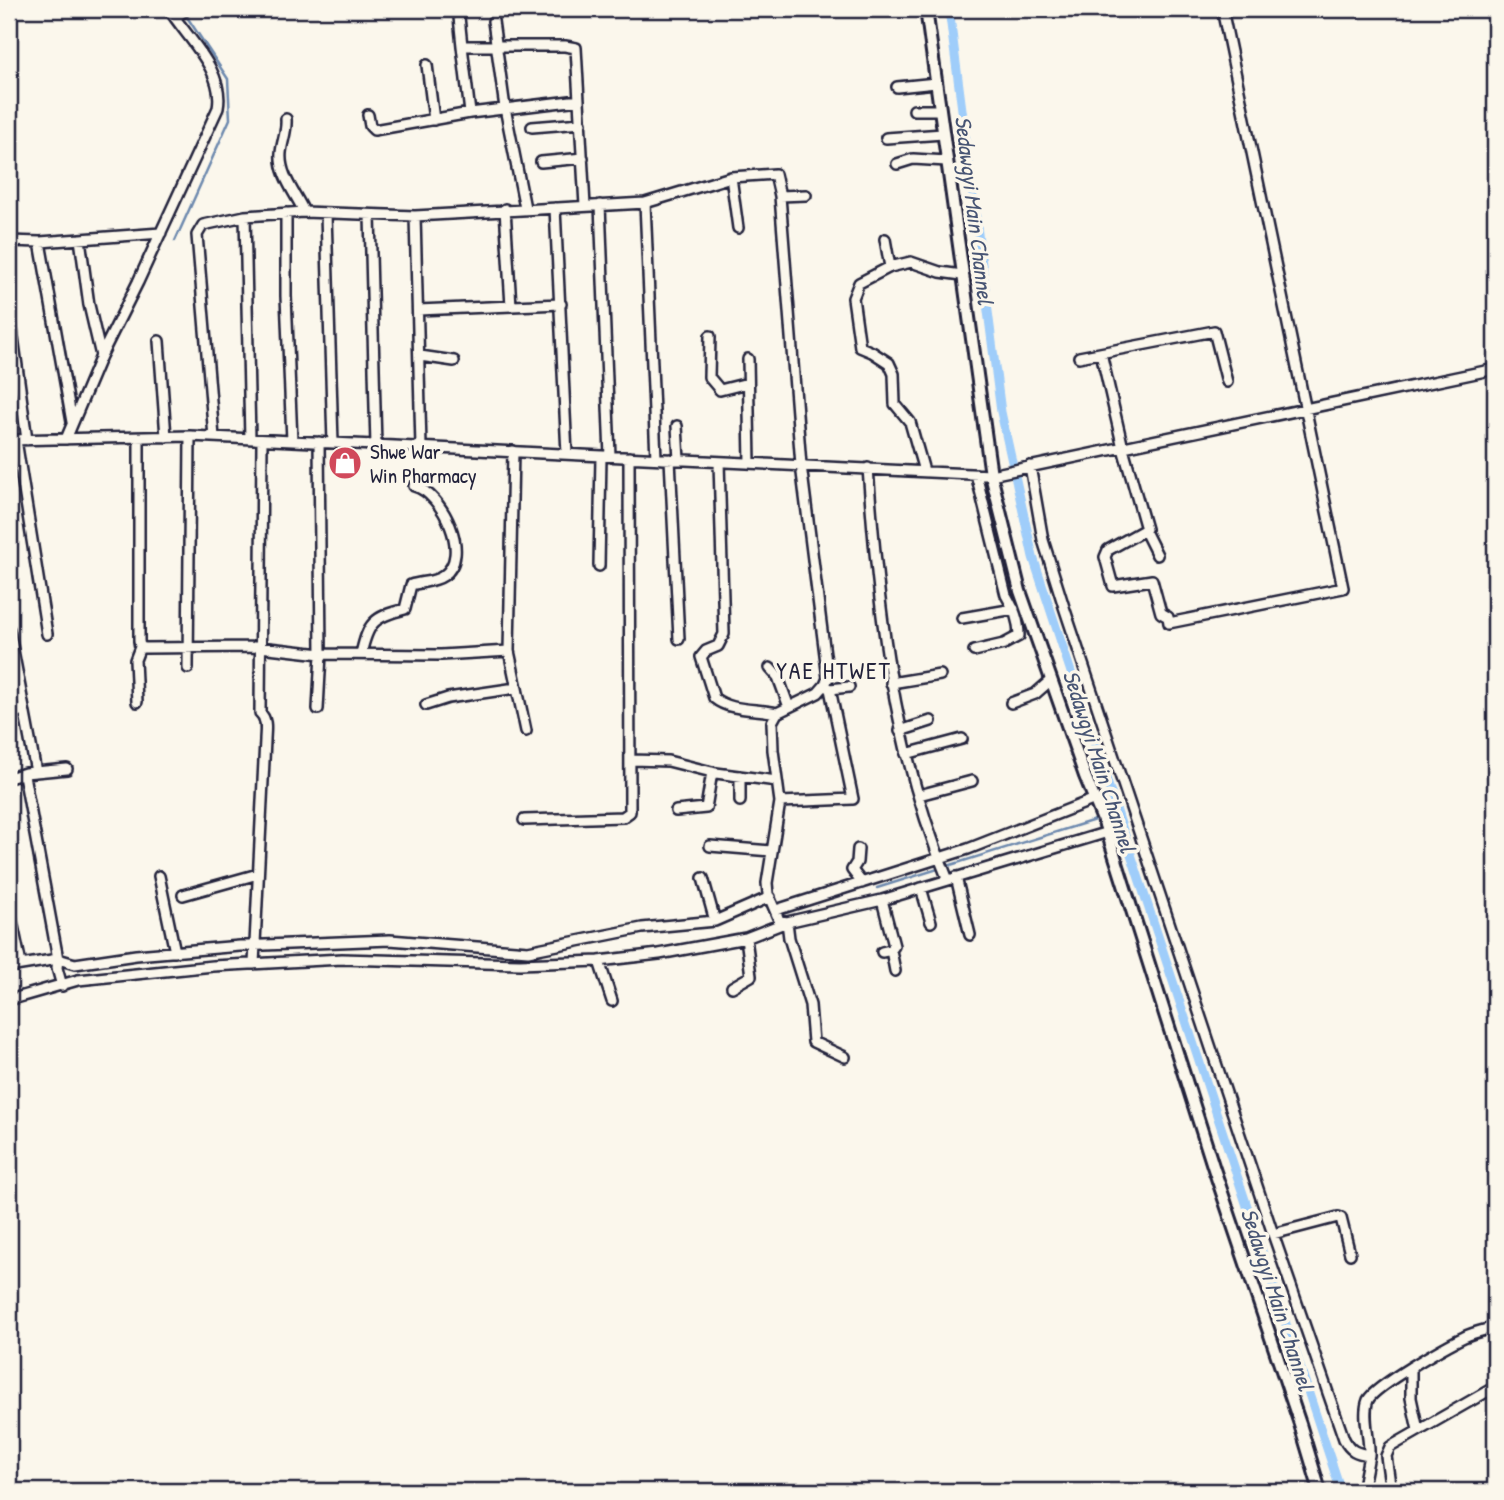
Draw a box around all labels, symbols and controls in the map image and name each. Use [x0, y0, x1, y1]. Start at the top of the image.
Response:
water label: Sedawgyi Main Channel [947, 114, 1002, 307]
place label: Shwe War Win Pharmacy [370, 437, 477, 490]
shop icon: Shwe War Win Pharmacy [326, 444, 364, 482]
district label: YAE HTWET [776, 654, 892, 686]
water label: Sedawgyi Main Channel [1055, 666, 1144, 857]
water label: Sedawgyi Main Channel [1233, 1204, 1322, 1395]

